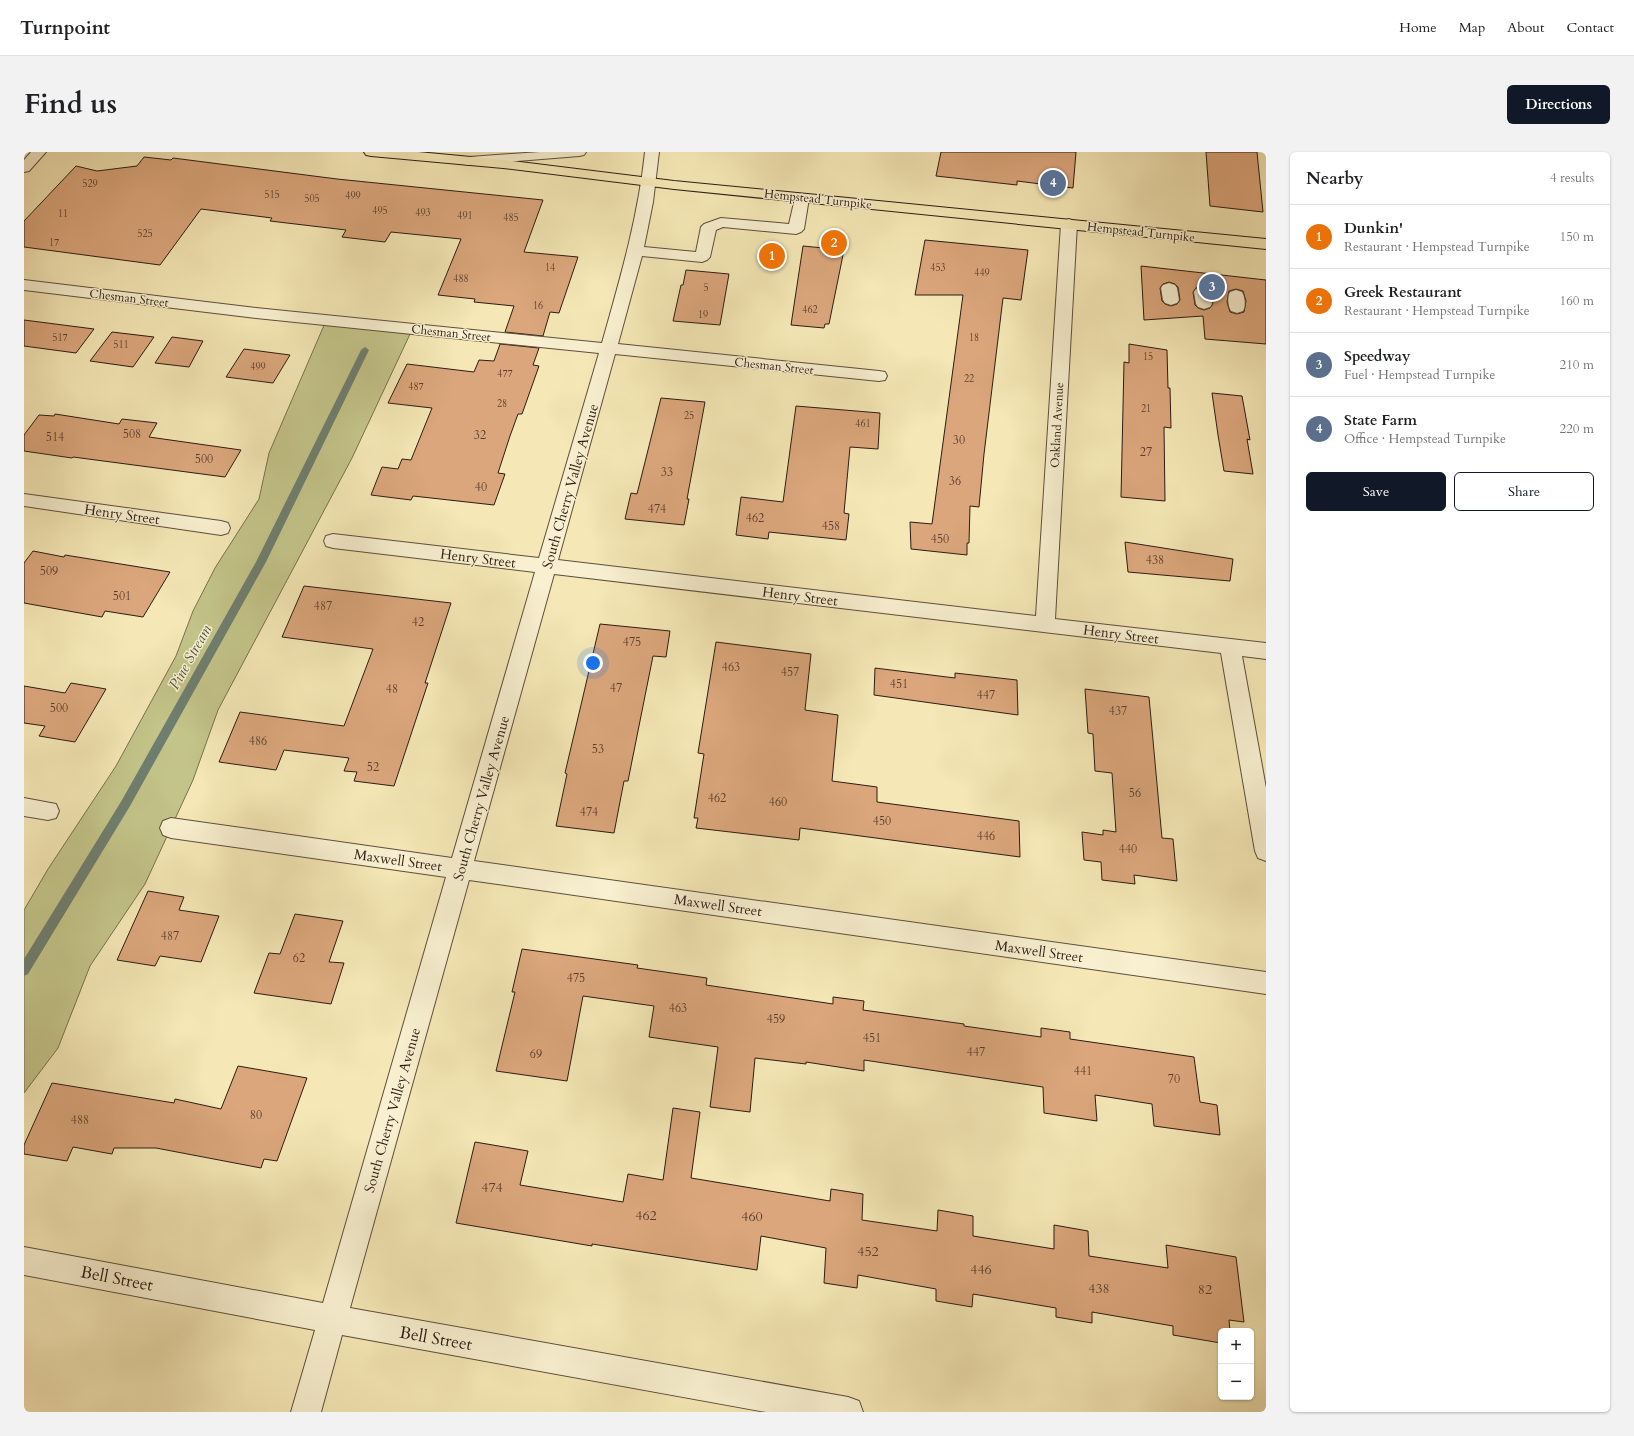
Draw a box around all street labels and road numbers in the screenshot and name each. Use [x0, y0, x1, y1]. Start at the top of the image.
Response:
street label: Hempstead Turnpike [763, 185, 873, 213]
street label: Hempstead Turnpike [1086, 218, 1196, 246]
street label: Chesman Street [89, 285, 170, 311]
street label: Chesman Street [411, 321, 492, 345]
street label: Chesman Street [734, 354, 815, 378]
street label: Oakland Avenue [1047, 382, 1067, 468]
street label: South Cherry Valley Avenue [538, 402, 603, 571]
street label: Henry Street [83, 500, 161, 529]
street label: Henry Street [439, 544, 517, 573]
street label: Henry Street [761, 582, 839, 611]
street label: Henry Street [1082, 620, 1160, 649]
street label: South Cherry Valley Avenue [449, 714, 514, 883]
street label: Maxwell Street [353, 845, 444, 876]
street label: Maxwell Street [673, 890, 764, 921]
street label: Maxwell Street [994, 936, 1085, 967]
street label: South Cherry Valley Avenue [360, 1026, 425, 1195]
street label: Bell Street [79, 1260, 156, 1297]
street label: Bell Street [398, 1321, 475, 1356]

